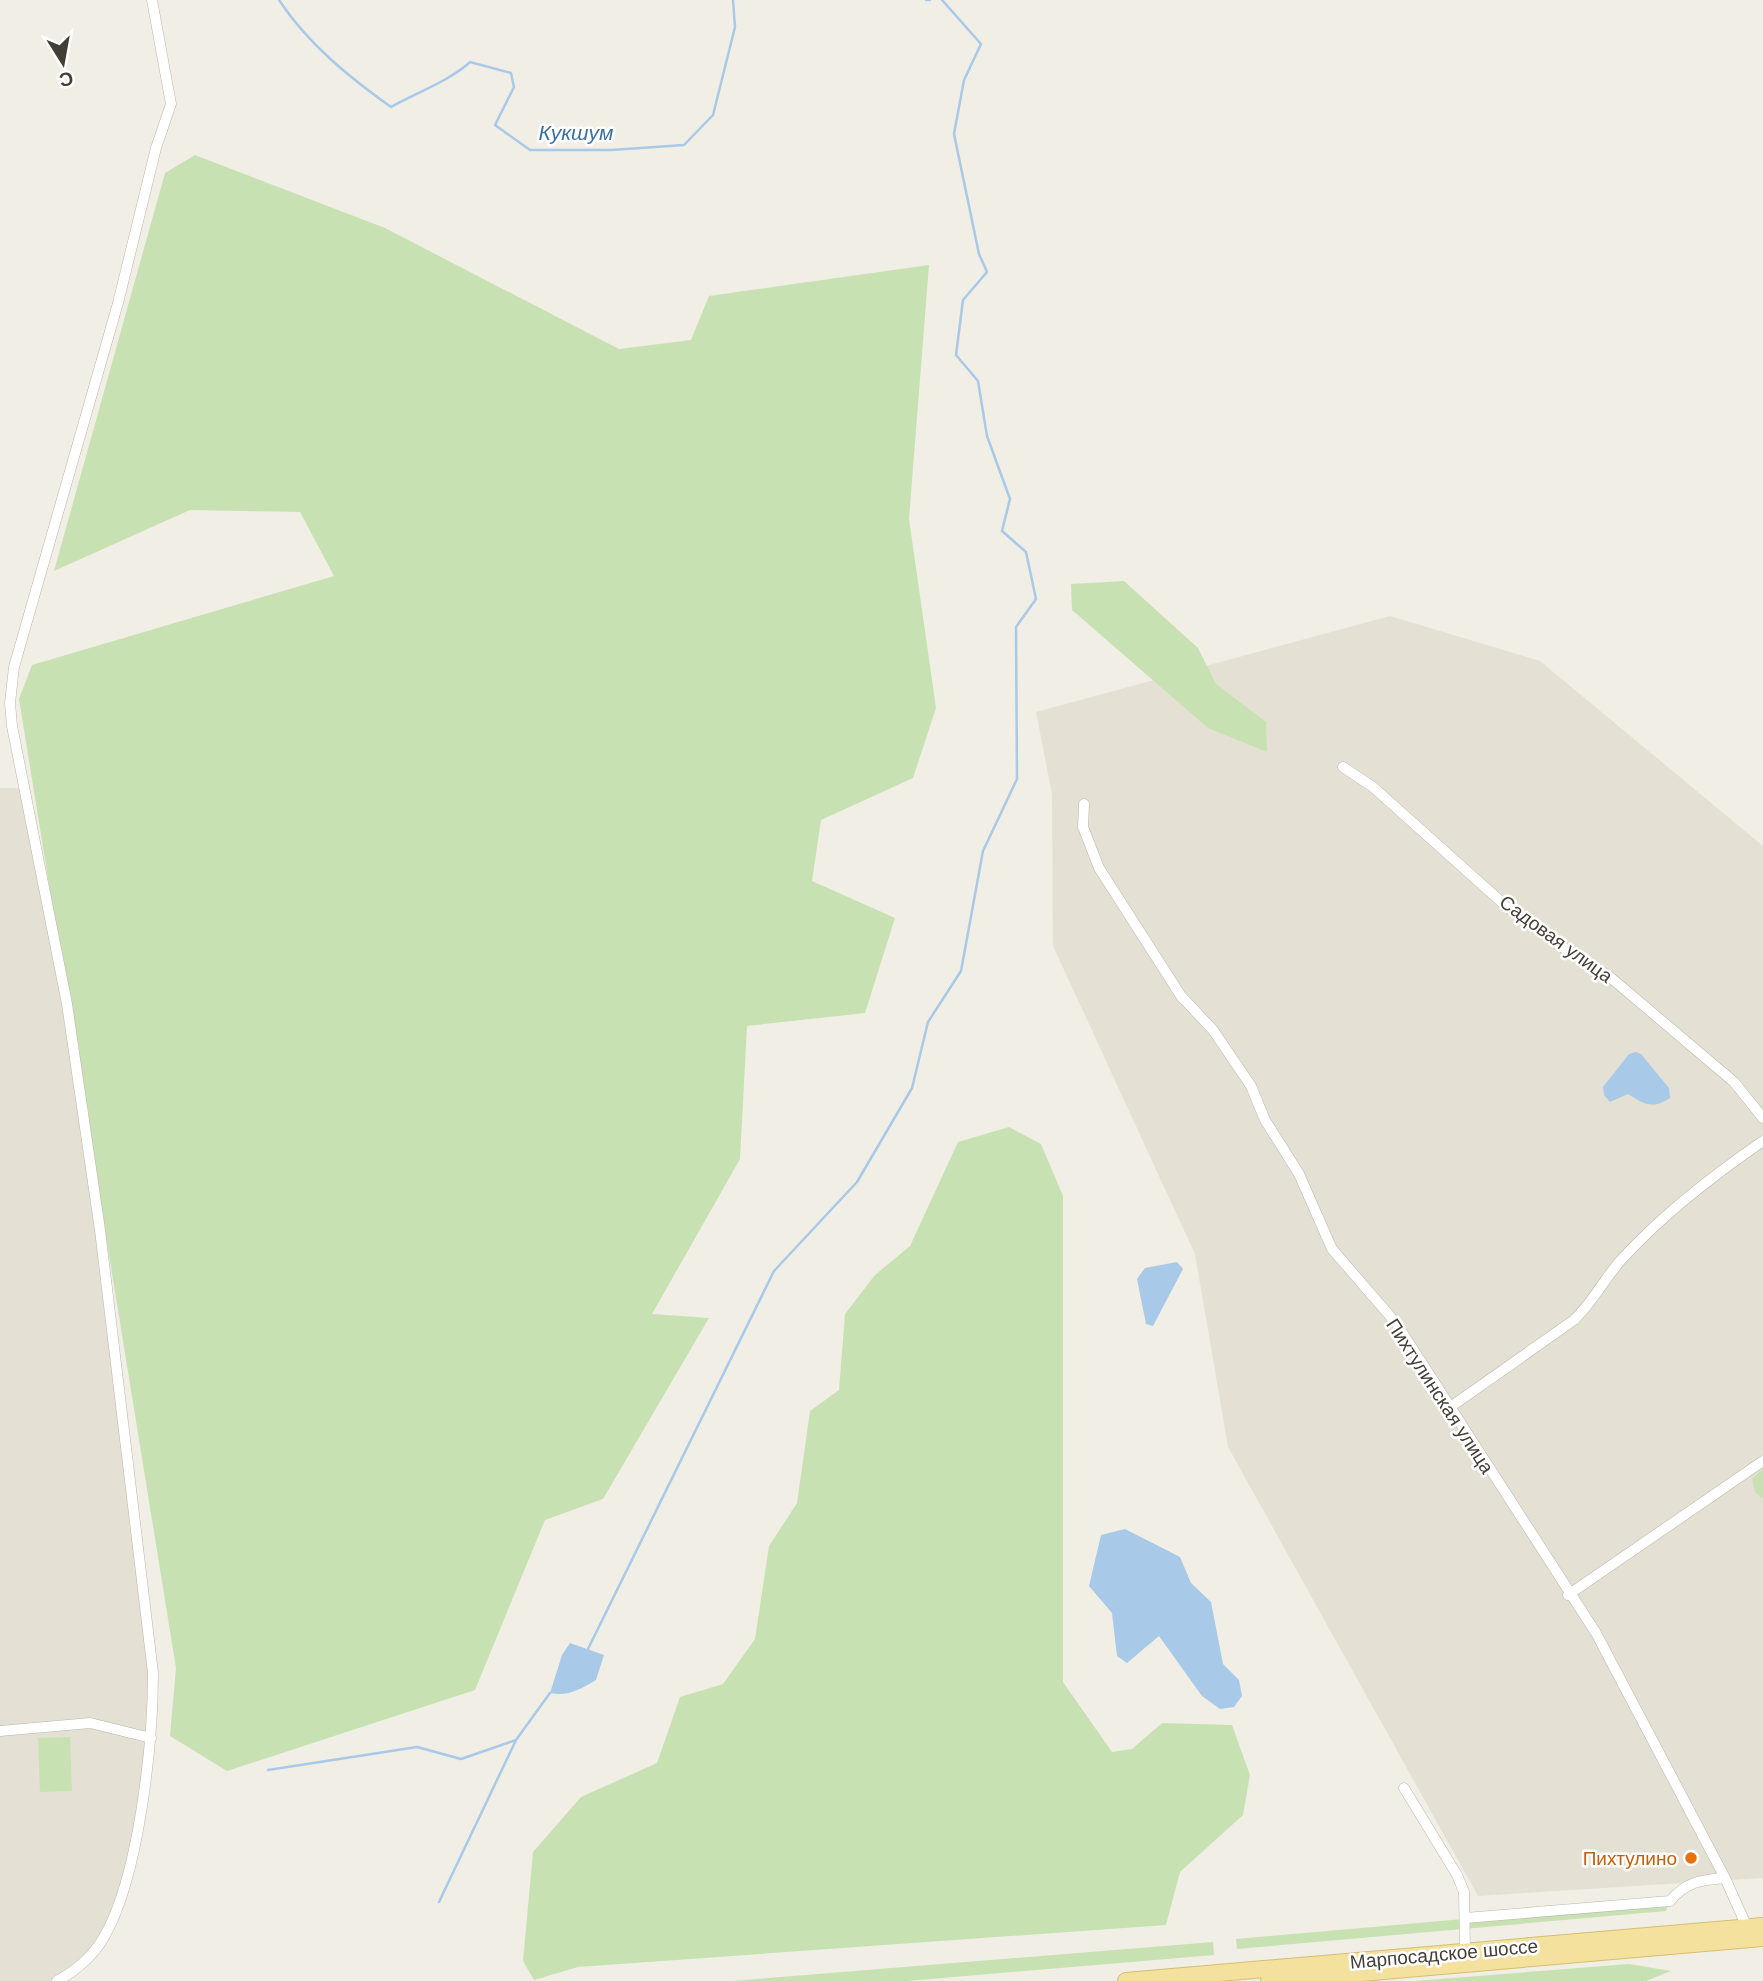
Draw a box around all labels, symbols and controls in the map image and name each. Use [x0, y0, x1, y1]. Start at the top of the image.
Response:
north arrow [28, 28, 98, 98]
text: С [57, 66, 75, 93]
water label: Кукшум [539, 119, 613, 147]
street label: Садовая улица [1494, 889, 1618, 989]
street label: Пихтулинская улица [1380, 1314, 1500, 1479]
place label: Пихтулино [1583, 1846, 1677, 1871]
marker: Пихтулино [1683, 1850, 1699, 1866]
street label: Марпосадское шоссе [1349, 1933, 1539, 1975]

